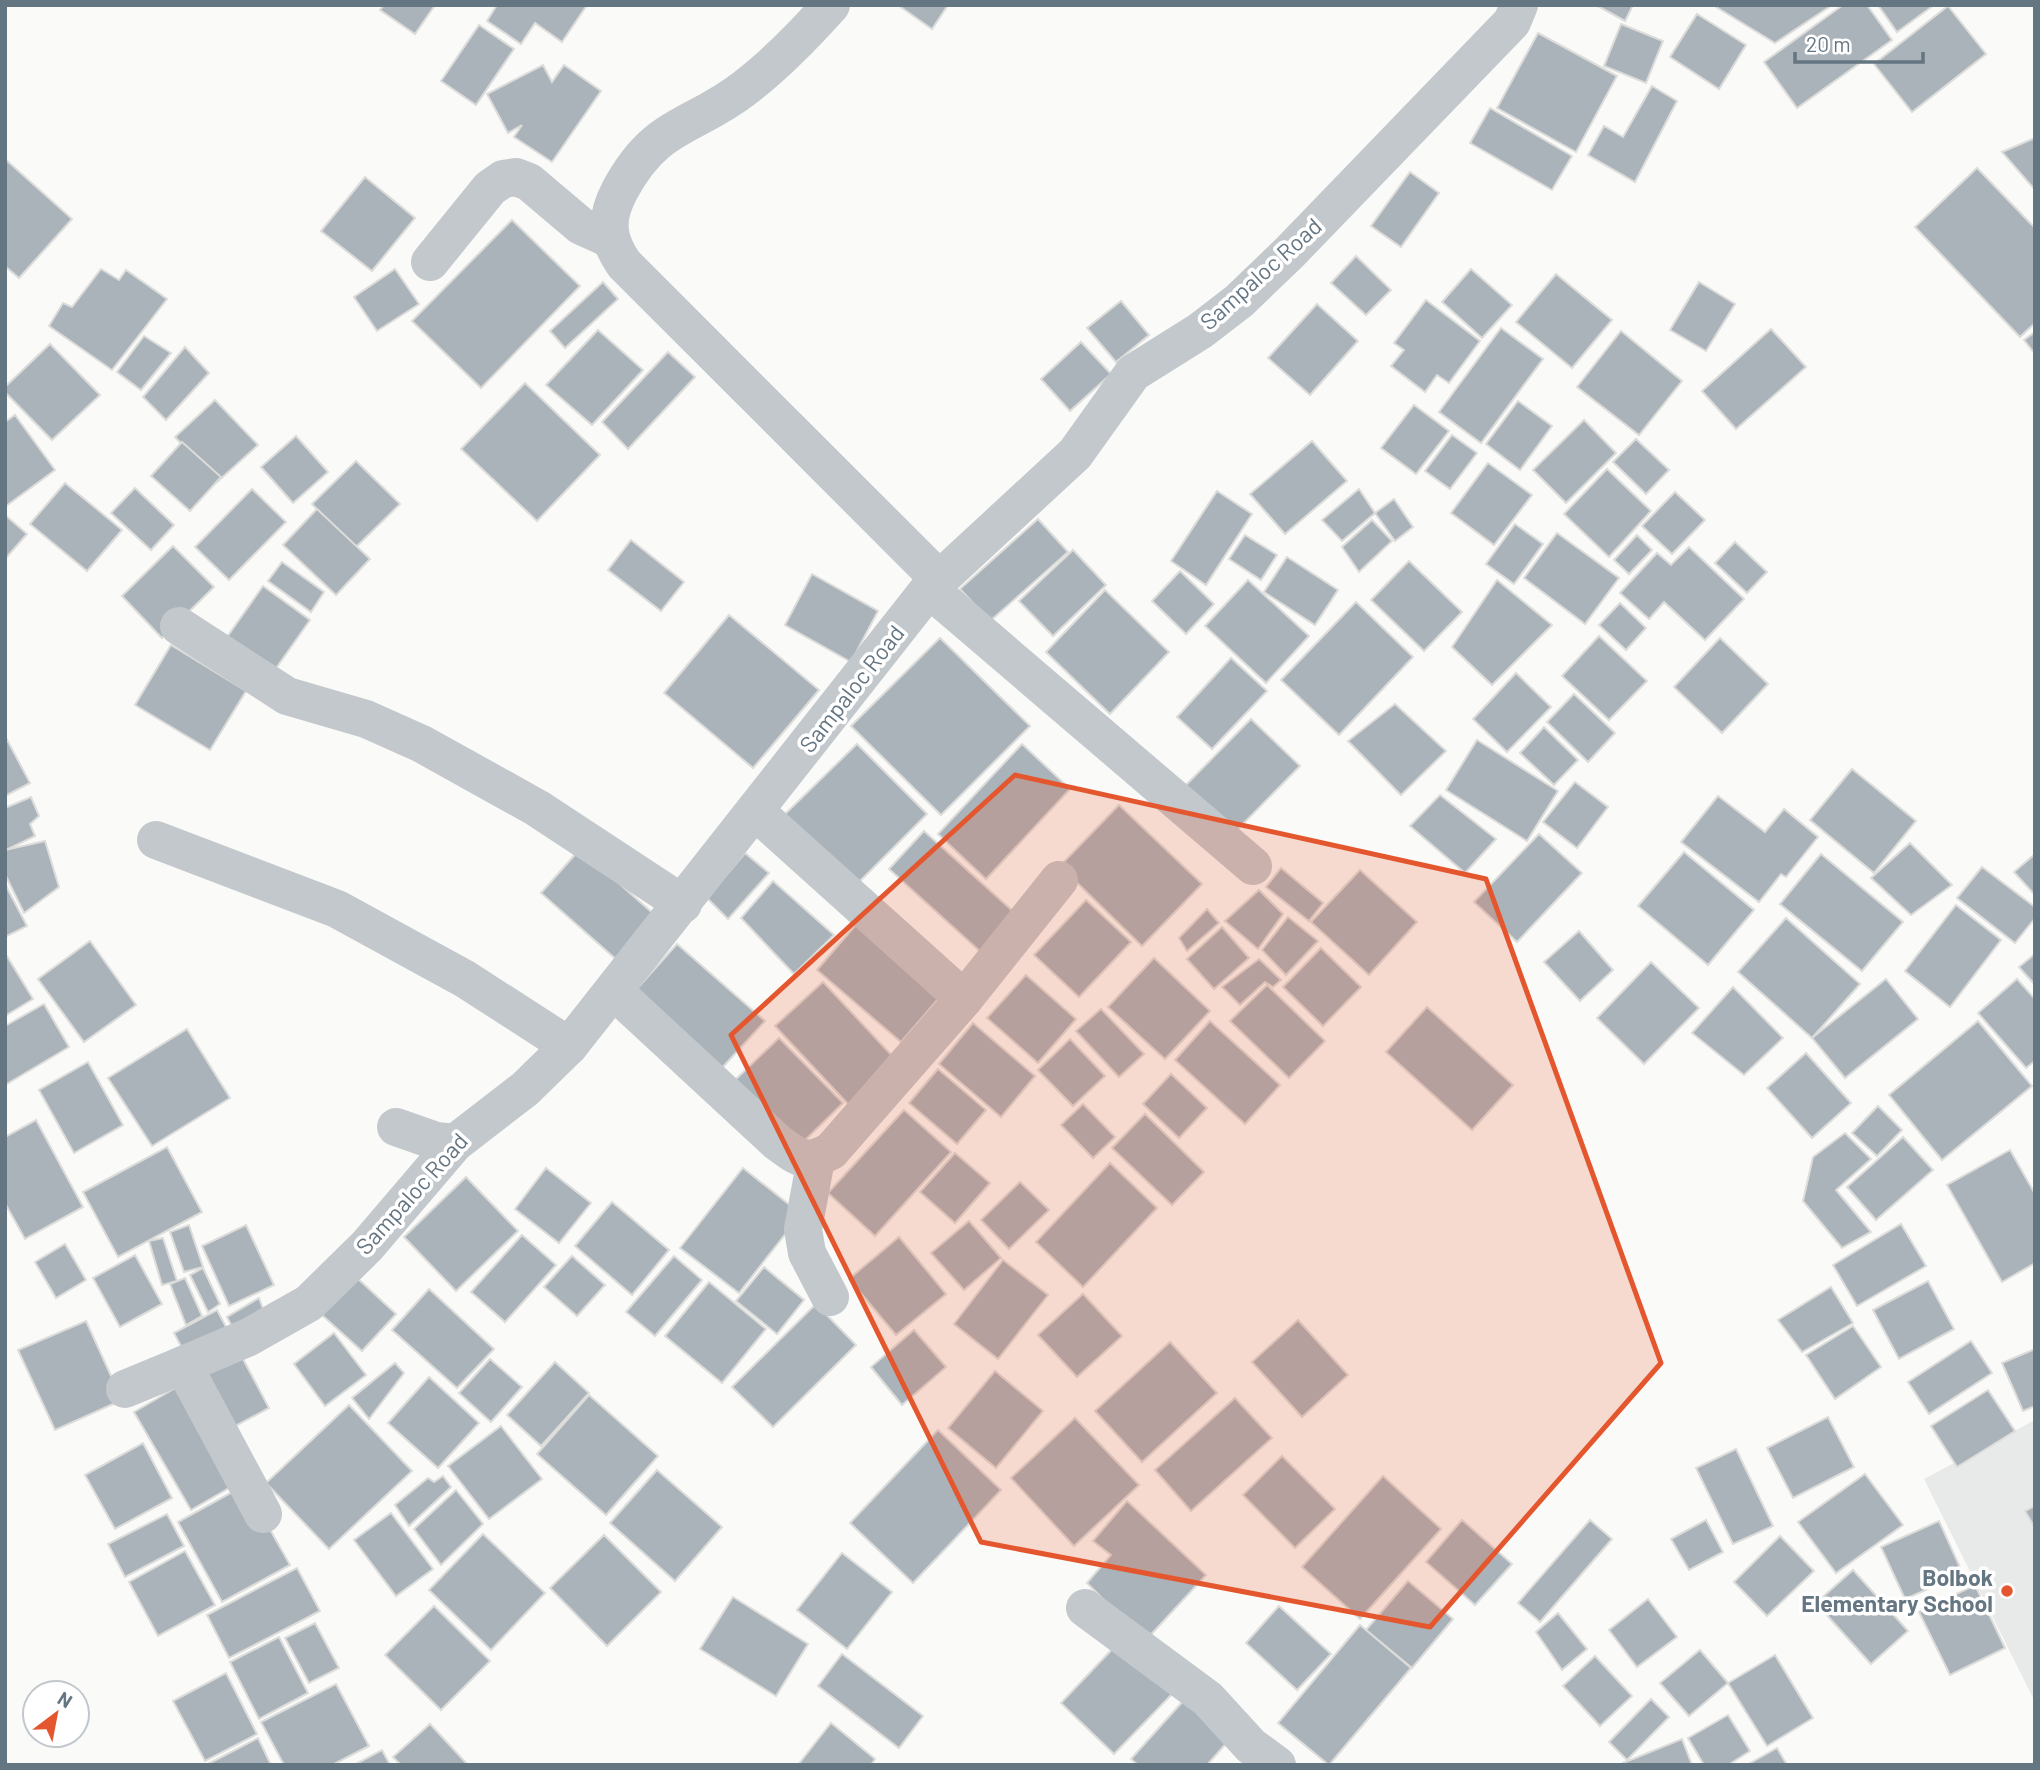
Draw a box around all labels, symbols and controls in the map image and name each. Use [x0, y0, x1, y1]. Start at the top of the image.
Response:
scale bar [1795, 21, 1923, 65]
text: 20 m [1806, 31, 1851, 56]
street label: Sampaloc Road [1194, 211, 1327, 335]
street label: Sampaloc Road [793, 619, 910, 758]
street label: Sampaloc Road [349, 1127, 473, 1260]
place label: Bolbok Elementary School [1801, 1563, 1993, 1617]
marker: Bolbok Elementary School [1999, 1583, 2015, 1599]
north arrow [21, 1679, 91, 1749]
text: N [54, 1686, 77, 1712]

